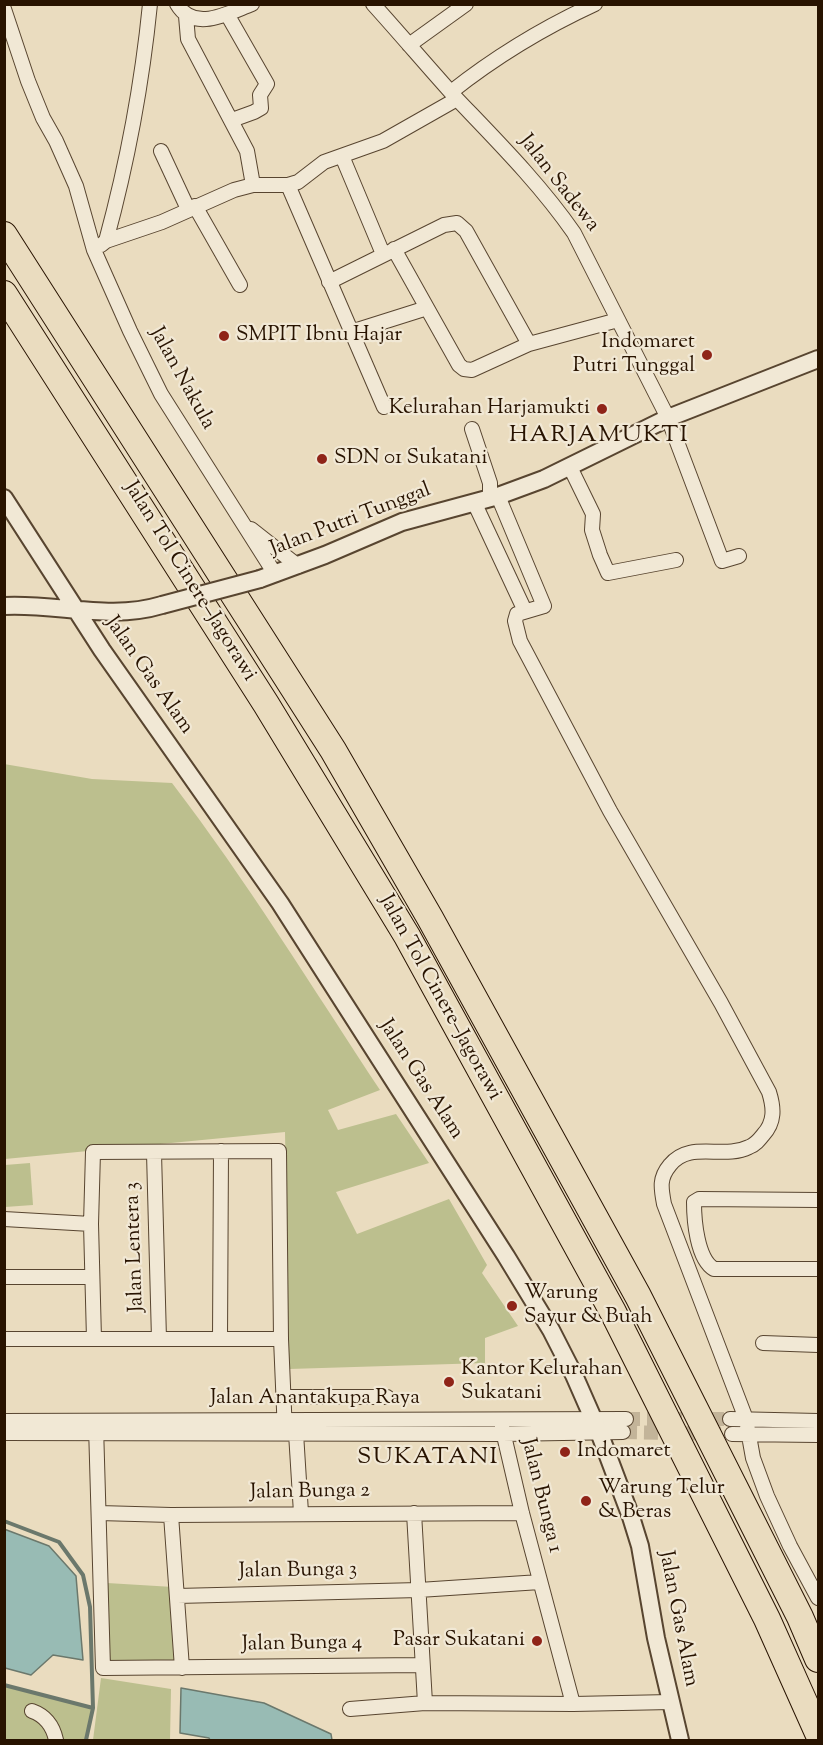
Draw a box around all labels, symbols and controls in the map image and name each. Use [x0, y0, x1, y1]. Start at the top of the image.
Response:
street label: Jalan Sadewa [512, 130, 604, 238]
street label: Jalan Nakula [143, 323, 219, 435]
place label: SMPIT Ibnu Hajar [236, 323, 402, 349]
marker: SMPIT Ibnu Hajar [217, 329, 231, 343]
place label: Indomaret Putri Tunggal [573, 330, 695, 380]
marker: Indomaret Putri Tunggal [700, 348, 714, 362]
place label: Kelurahan Harjamukti [389, 396, 590, 422]
marker: Kelurahan Harjamukti [595, 402, 609, 416]
district label: HARJAMUKTI [509, 423, 689, 451]
place label: SDN 01 Sukatani [334, 446, 487, 472]
marker: SDN 01 Sukatani [315, 452, 329, 466]
street label: Jalan Tol Cinere–Jagorawi [117, 477, 261, 687]
street label: Jalan Putri Tunggal [267, 479, 435, 563]
street label: Jalan Gas Alam [98, 612, 198, 740]
street label: Jalan Tol Cinere–Jagorawi [372, 891, 506, 1105]
street label: Jalan Gas Alam [372, 1015, 468, 1145]
street label: Jalan Lentera 3 [121, 1181, 151, 1313]
place label: Warung Sayur & Buah [524, 1281, 652, 1331]
marker: Warung Sayur & Buah [505, 1299, 519, 1313]
place label: Kantor Kelurahan Sukatani [461, 1357, 623, 1407]
marker: Kantor Kelurahan Sukatani [442, 1375, 456, 1389]
street label: Jalan Anantakupa Raya [210, 1386, 420, 1412]
street label: Jalan Bunga 1 [514, 1436, 566, 1556]
place label: Indomaret [577, 1439, 671, 1465]
district label: SUKATANI [357, 1445, 499, 1473]
marker: Indomaret [558, 1445, 572, 1459]
place label: Warung Telur & Beras [598, 1476, 725, 1526]
street label: Jalan Bunga 2 [250, 1479, 370, 1507]
marker: Warung Telur & Beras [579, 1494, 593, 1508]
street label: Jalan Gas Alam [651, 1549, 703, 1689]
street label: Jalan Bunga 3 [238, 1558, 358, 1586]
place label: Pasar Sukatani [393, 1628, 525, 1654]
street label: Jalan Bunga 4 [241, 1631, 363, 1659]
marker: Pasar Sukatani [530, 1634, 544, 1648]

